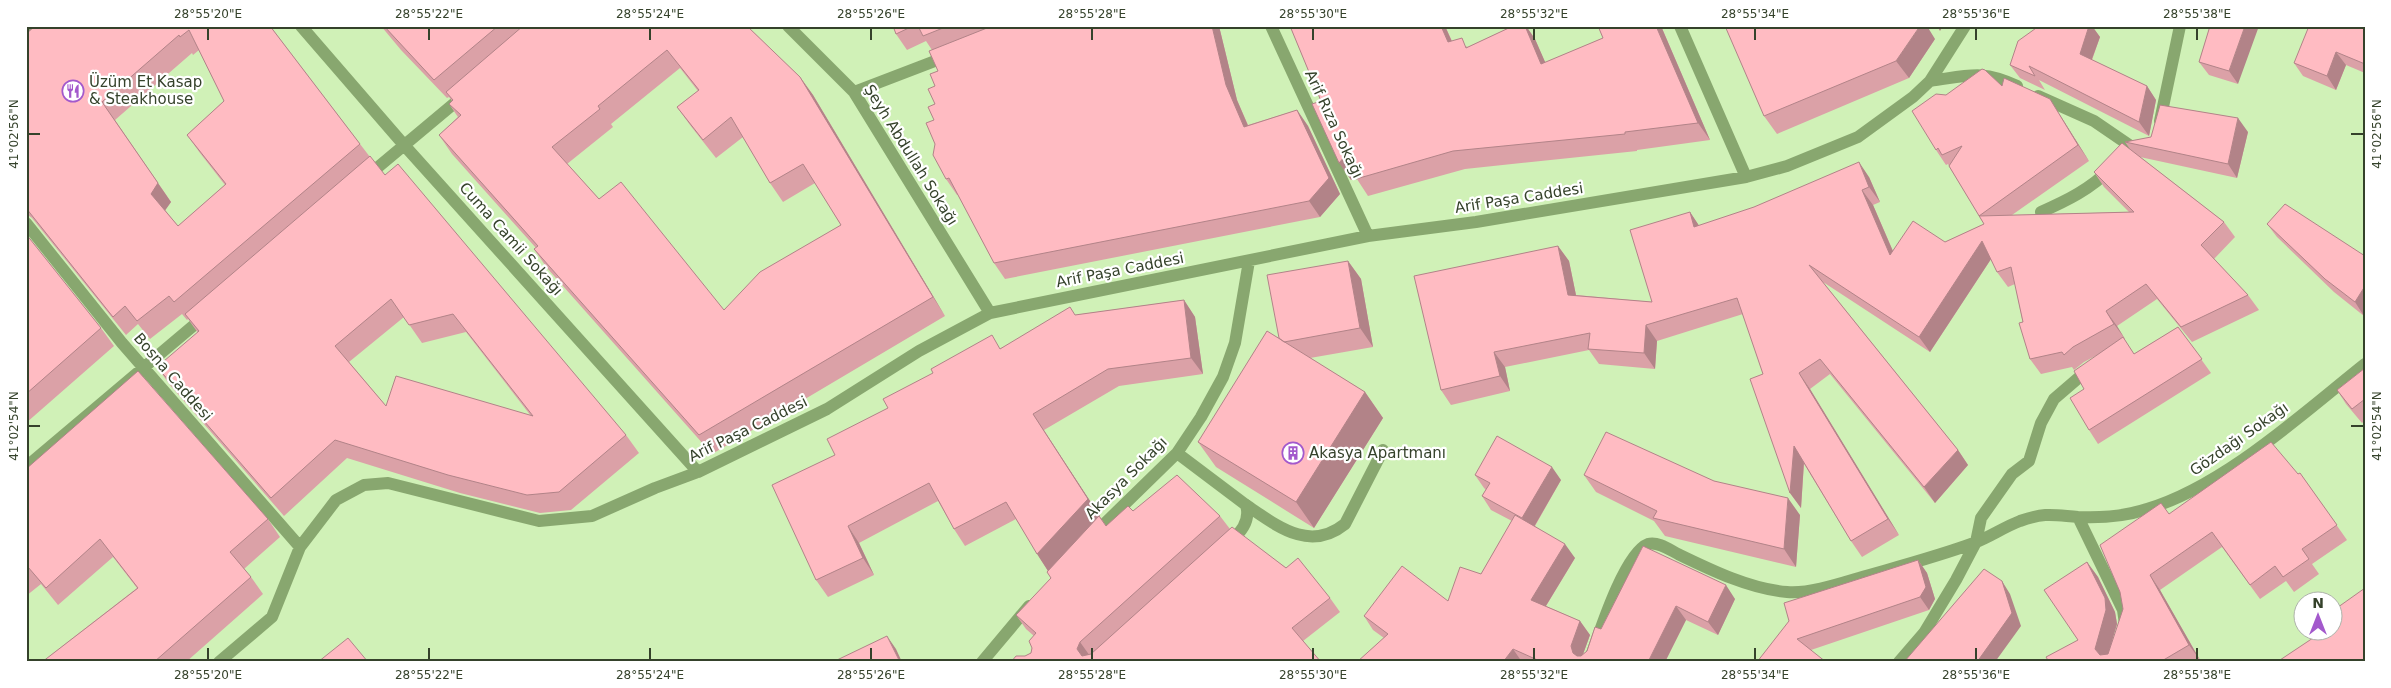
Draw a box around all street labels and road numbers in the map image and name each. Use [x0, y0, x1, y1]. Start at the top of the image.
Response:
street label: Arif Rıza Sokağı [1301, 67, 1367, 181]
street label: Şeyh Abdullah Sokağı [860, 81, 962, 229]
street label: Cuma Camii Sokağı [455, 179, 567, 299]
street label: Arif Paşa Caddesi [1453, 179, 1585, 217]
street label: Arif Paşa Caddesi [1055, 249, 1185, 291]
street label: Bosna Caddesi [130, 329, 216, 425]
street label: Arif Paşa Caddesi [686, 392, 810, 466]
street label: Gözdağı Sokağı [2186, 398, 2292, 480]
street label: Akasya Sokağı [1081, 433, 1171, 523]

